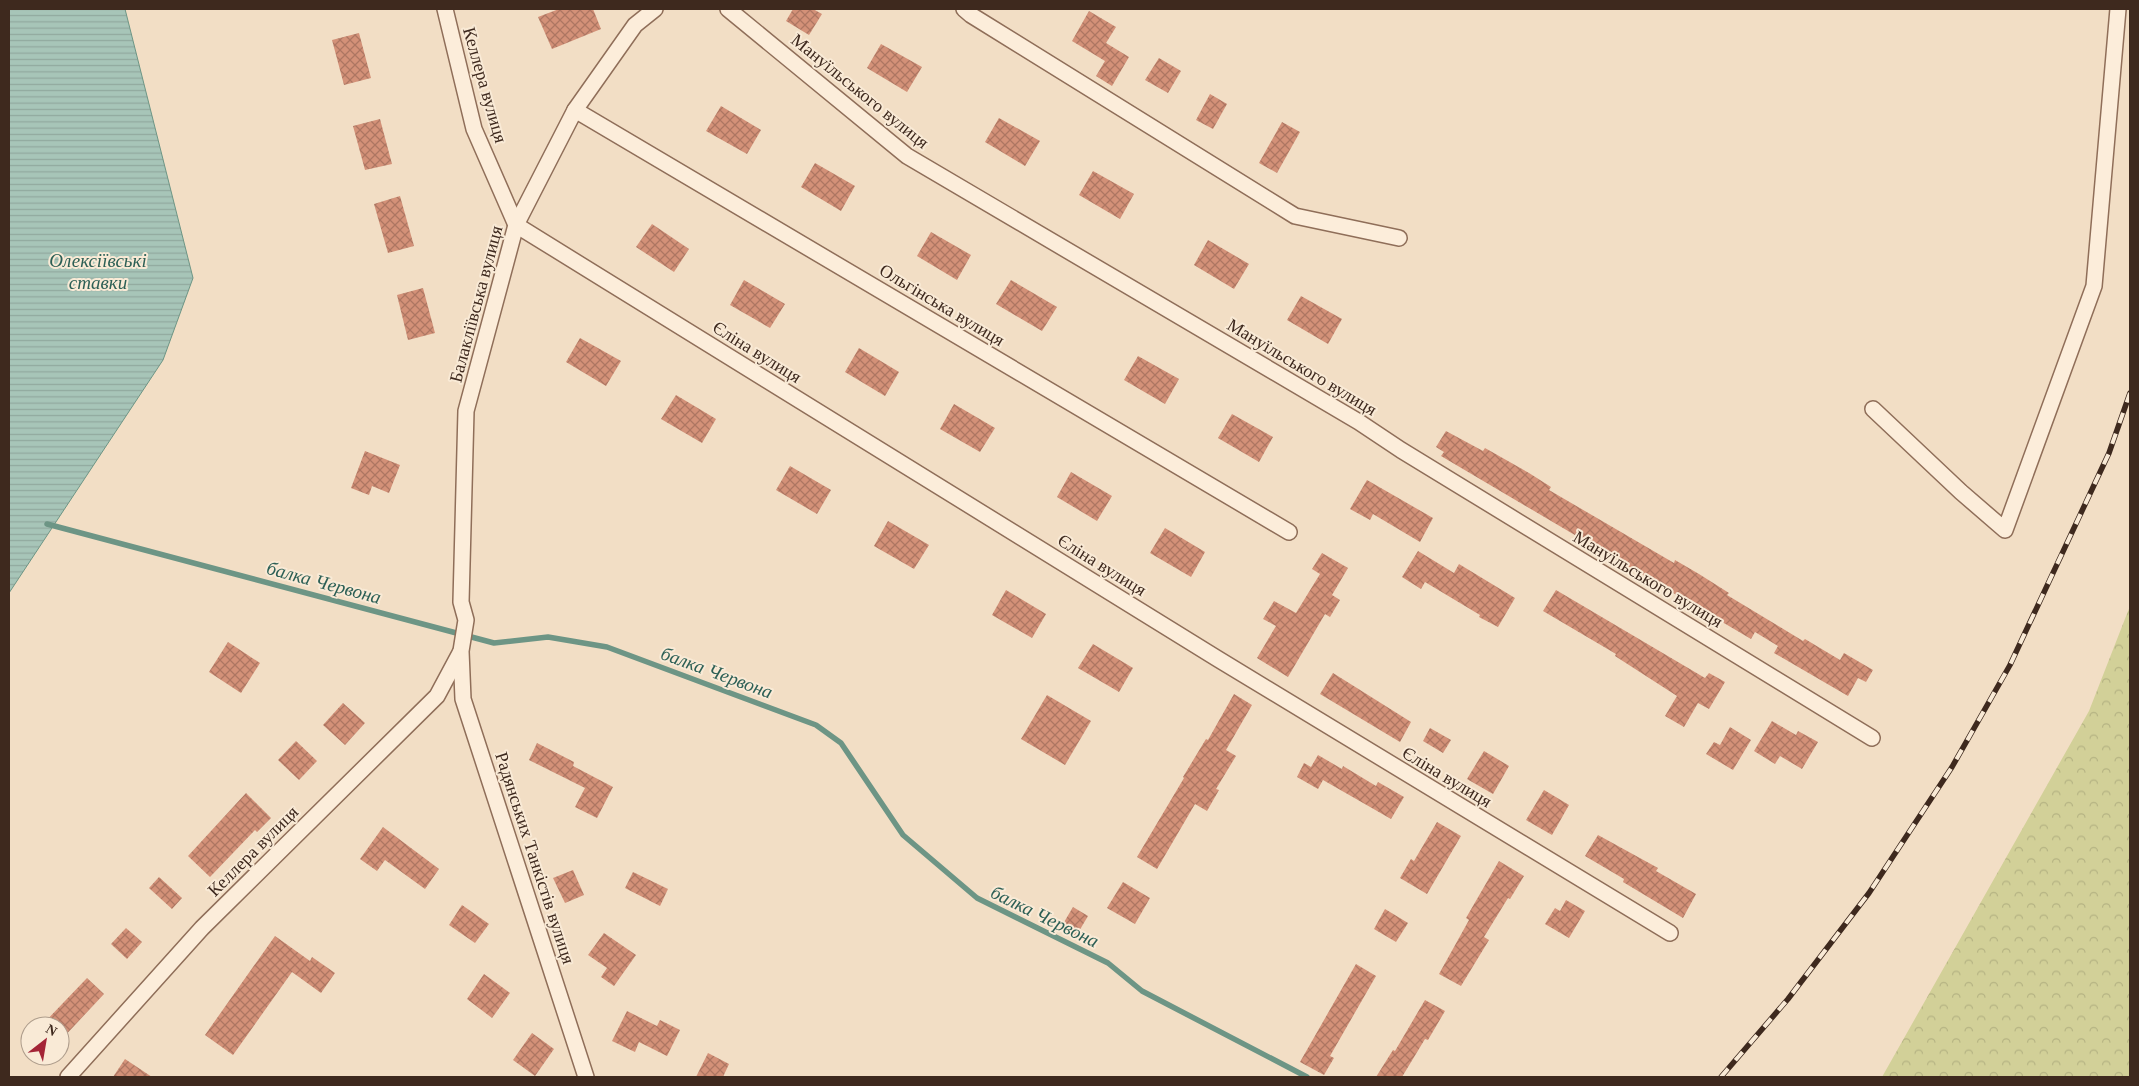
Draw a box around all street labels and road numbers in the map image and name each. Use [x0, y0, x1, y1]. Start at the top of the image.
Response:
street label: Келлера вулиця [459, 25, 511, 145]
street label: Мануїльського вулиця [787, 29, 933, 153]
street label: Балакліївська вулиця [445, 223, 507, 385]
street label: Ольгінська вулиця [876, 260, 1008, 350]
street label: Мануїльського вулиця [1224, 314, 1380, 420]
street label: Єліна вулиця [709, 317, 805, 387]
street label: Мануїльського вулиця [1570, 526, 1726, 632]
street label: Єліна вулиця [1054, 530, 1150, 600]
street label: Єліна вулиця [1399, 743, 1495, 811]
street label: Радянських Танкістів вулиця [491, 750, 579, 966]
street label: Келлера вулиця [204, 802, 302, 900]

